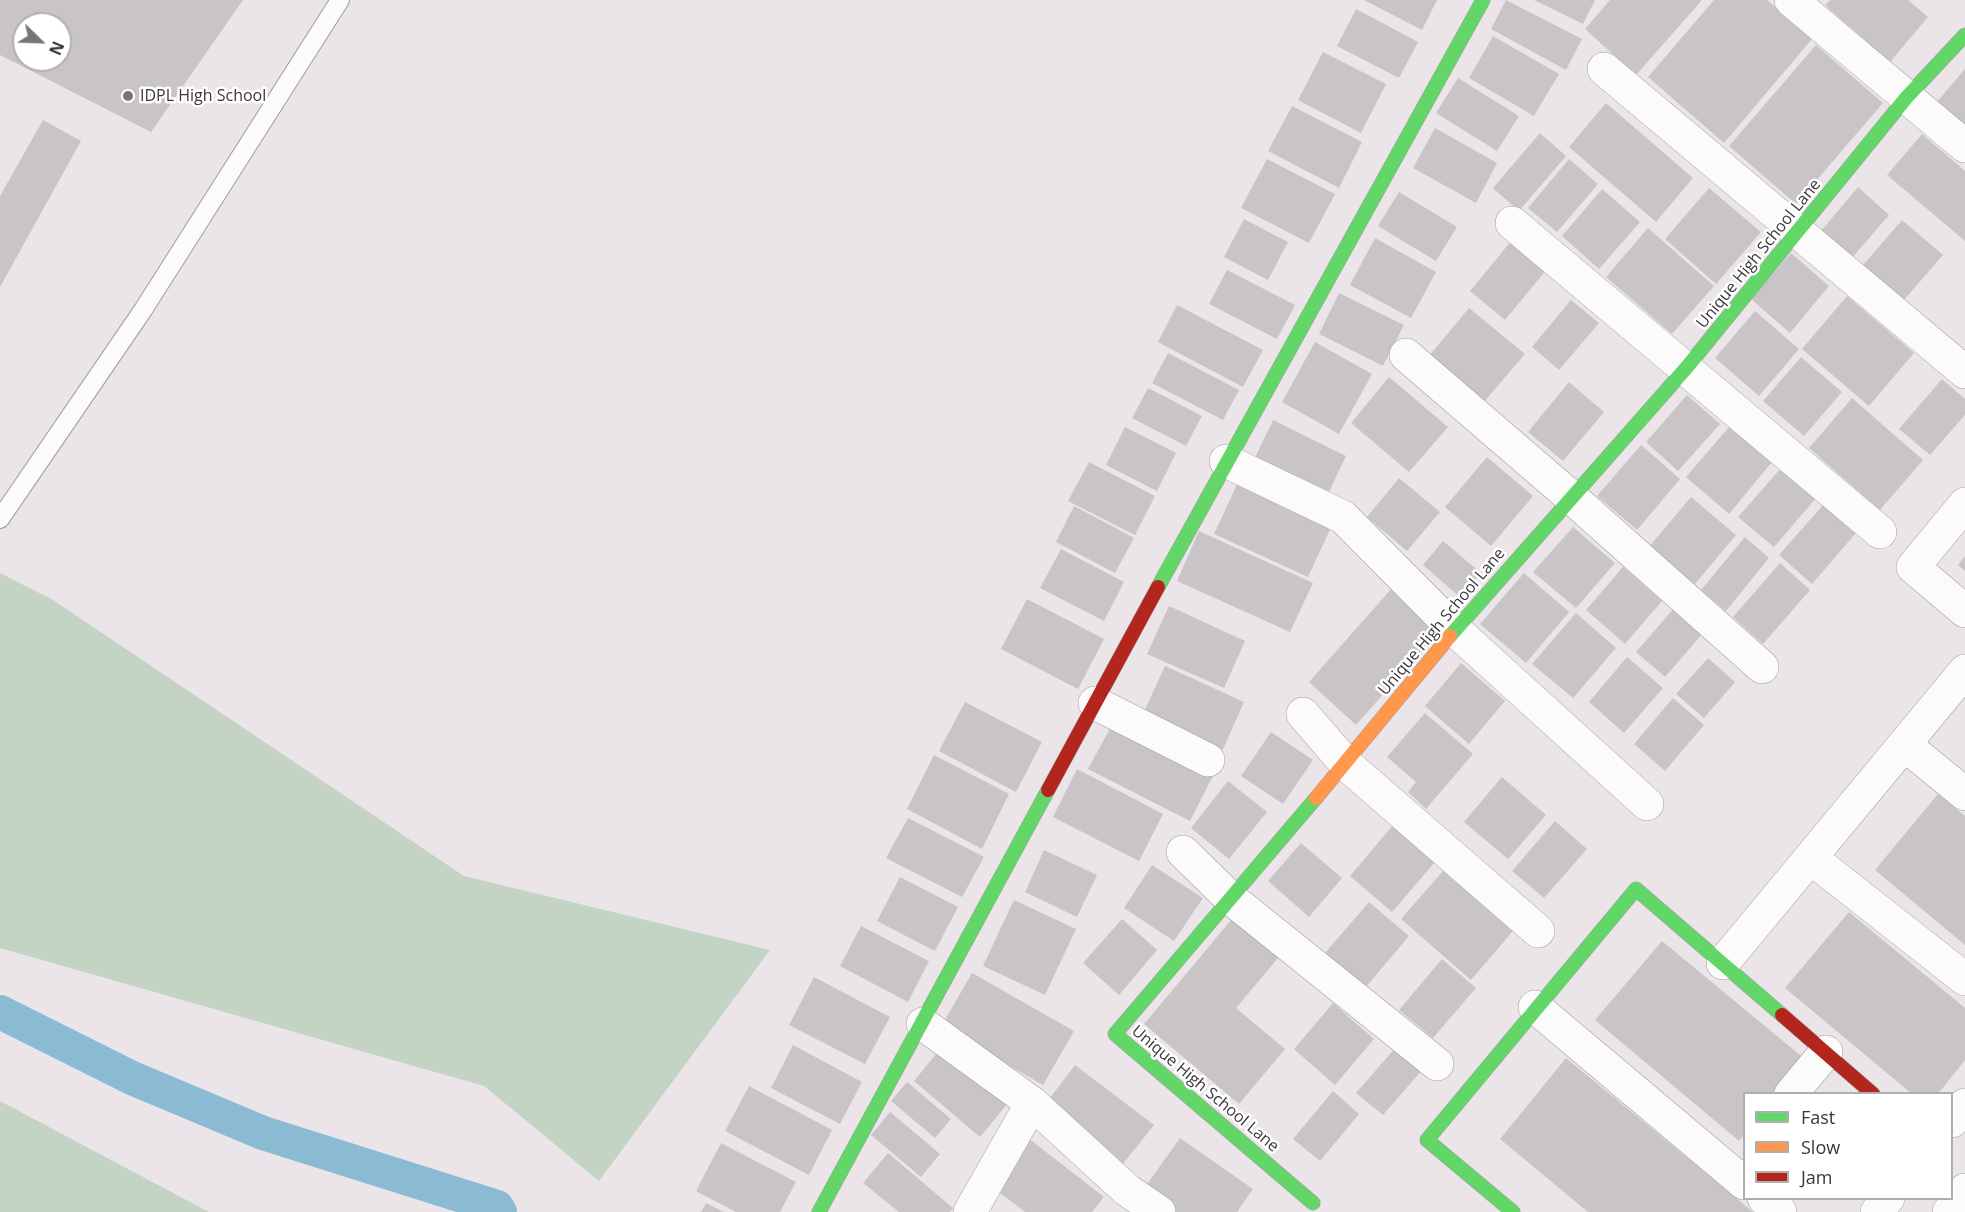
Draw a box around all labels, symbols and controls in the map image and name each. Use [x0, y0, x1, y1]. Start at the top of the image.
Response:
north arrow [12, 12, 72, 72]
text: N [44, 38, 69, 59]
place label: IDPL High School [140, 86, 266, 106]
marker: IDPL High School [121, 89, 135, 103]
street label: Unique High School Lane [1693, 175, 1825, 333]
street label: Unique High School Lane [1375, 544, 1509, 700]
street label: Unique High School Lane [1127, 1022, 1283, 1156]
legend [1743, 1092, 1953, 1200]
text: Fast [1801, 1105, 1835, 1129]
text: Slow [1801, 1135, 1840, 1159]
text: Jam [1801, 1165, 1833, 1189]

